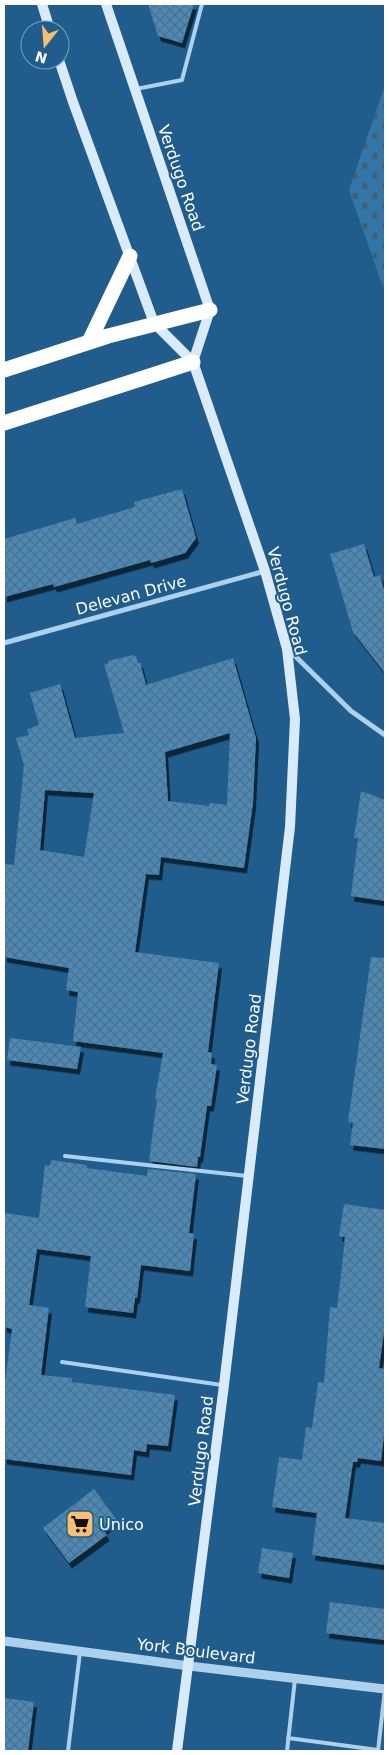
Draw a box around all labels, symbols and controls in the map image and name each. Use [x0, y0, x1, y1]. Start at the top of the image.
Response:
north arrow [20, 20, 70, 70]
text: N [33, 48, 49, 67]
street label: Verdugo Road [154, 122, 208, 234]
street label: Verdugo Road [263, 545, 311, 657]
street label: Delevan Drive [74, 571, 188, 619]
street label: Verdugo Road [233, 993, 265, 1105]
street label: Verdugo Road [185, 1395, 217, 1507]
supermarket icon: Unico [65, 1509, 95, 1539]
place label: Unico [99, 1515, 144, 1534]
street label: York Boulevard [135, 1634, 256, 1668]

